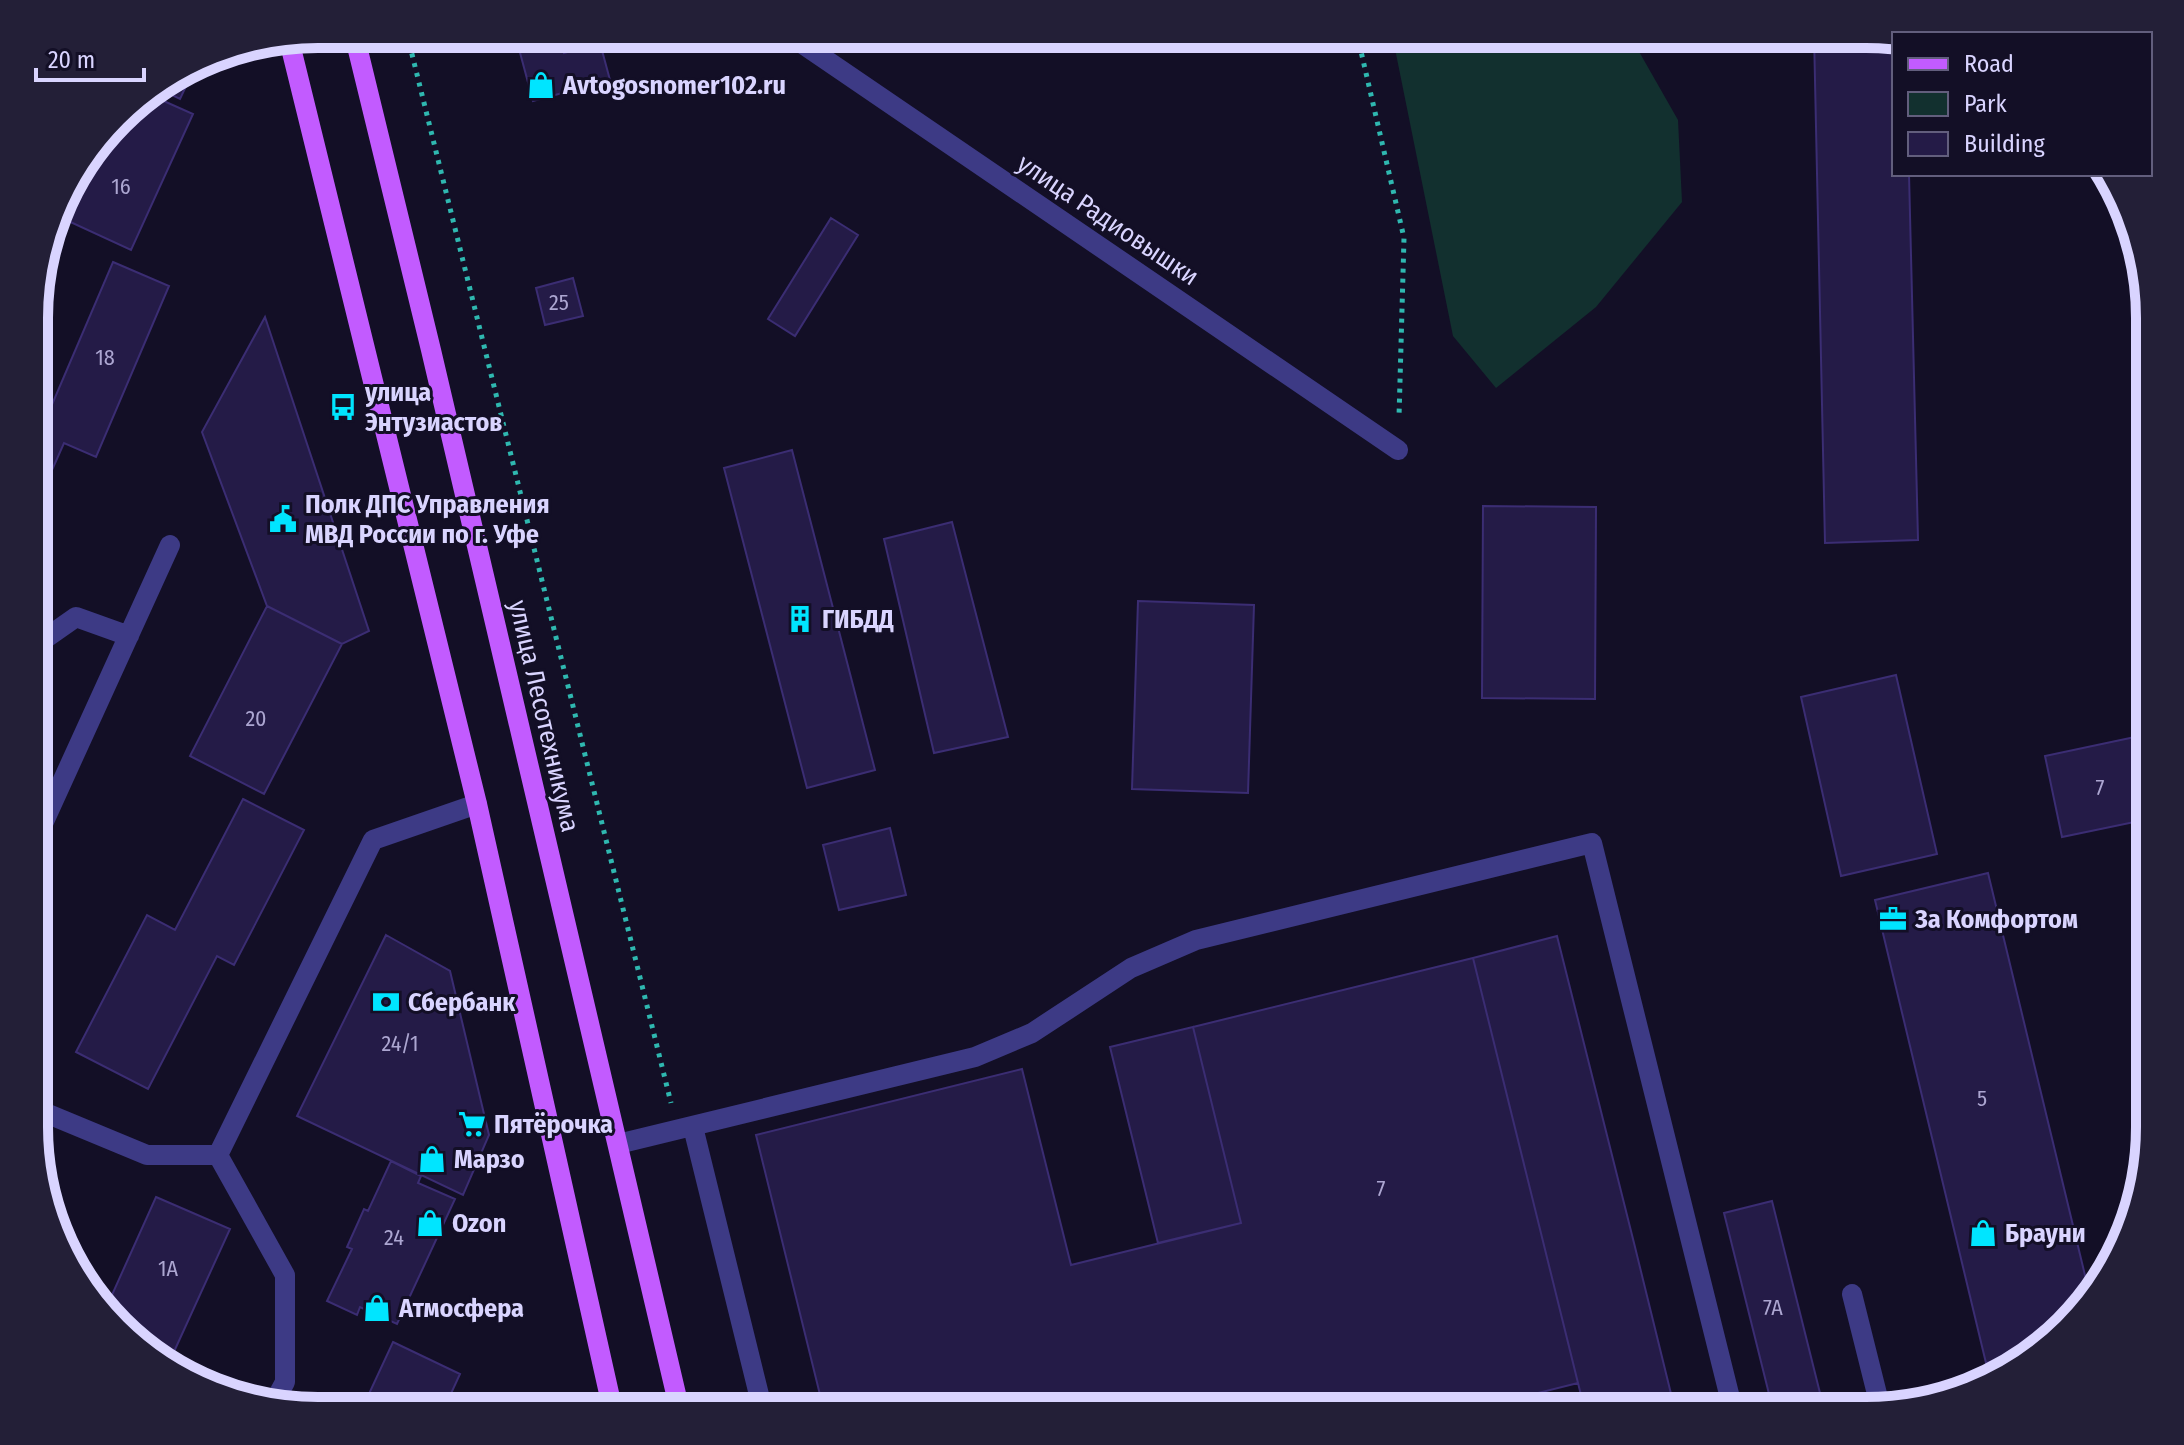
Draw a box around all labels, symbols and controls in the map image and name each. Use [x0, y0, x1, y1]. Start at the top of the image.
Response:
scale bar [36, 32, 144, 82]
legend [1892, 32, 2152, 176]
text: 20 m [48, 46, 95, 74]
text: Road [1964, 50, 2014, 78]
shop icon: Avtogosnomer102.ru [526, 70, 556, 100]
place label: Avtogosnomer102.ru [562, 70, 786, 101]
text: Park [1964, 90, 2007, 118]
text: Building [1964, 130, 2046, 158]
street label: улица Радиовышки [1011, 148, 1205, 292]
house number: 16 [111, 173, 131, 200]
house number: 25 [549, 289, 569, 316]
house number: 18 [95, 344, 115, 371]
place label: улица Энтузиастов [364, 377, 503, 438]
bus stop icon: улица Энтузиастов [328, 392, 358, 422]
place label: Полк ДПС Управления МВД России по г. Уфе [305, 489, 550, 550]
public building icon: Полк ДПС Управления МВД России по г. Уфе [268, 504, 298, 534]
street label: улица Лесотехникума [502, 597, 586, 835]
building icon: ГИБДД [785, 604, 815, 634]
place label: ГИБДД [822, 604, 894, 635]
house number: 20 [245, 705, 267, 732]
house number: 7 [2096, 774, 2105, 801]
office icon: За Комфортом [1878, 904, 1908, 934]
place label: За Комфортом [1914, 904, 2078, 935]
bank icon: Сбербанк [371, 987, 401, 1017]
place label: Сбербанк [408, 987, 516, 1018]
house number: 24/1 [381, 1030, 419, 1057]
house number: 5 [1977, 1085, 1987, 1112]
supermarket icon: Пятёрочка [457, 1109, 487, 1139]
place label: Пятёрочка [494, 1109, 613, 1140]
shop icon: Марзо [417, 1144, 447, 1174]
place label: Марзо [454, 1144, 525, 1175]
house number: 7 [1377, 1175, 1386, 1202]
shop icon: Ozon [415, 1208, 445, 1238]
place label: Ozon [452, 1208, 506, 1239]
shop icon: Брауни [1968, 1218, 1998, 1248]
place label: Брауни [2005, 1218, 2086, 1249]
house number: 24 [384, 1224, 404, 1251]
house number: 1А [158, 1255, 179, 1282]
shop icon: Атмосфера [362, 1293, 392, 1323]
place label: Атмосфера [398, 1293, 524, 1324]
house number: 7А [1763, 1294, 1783, 1321]

